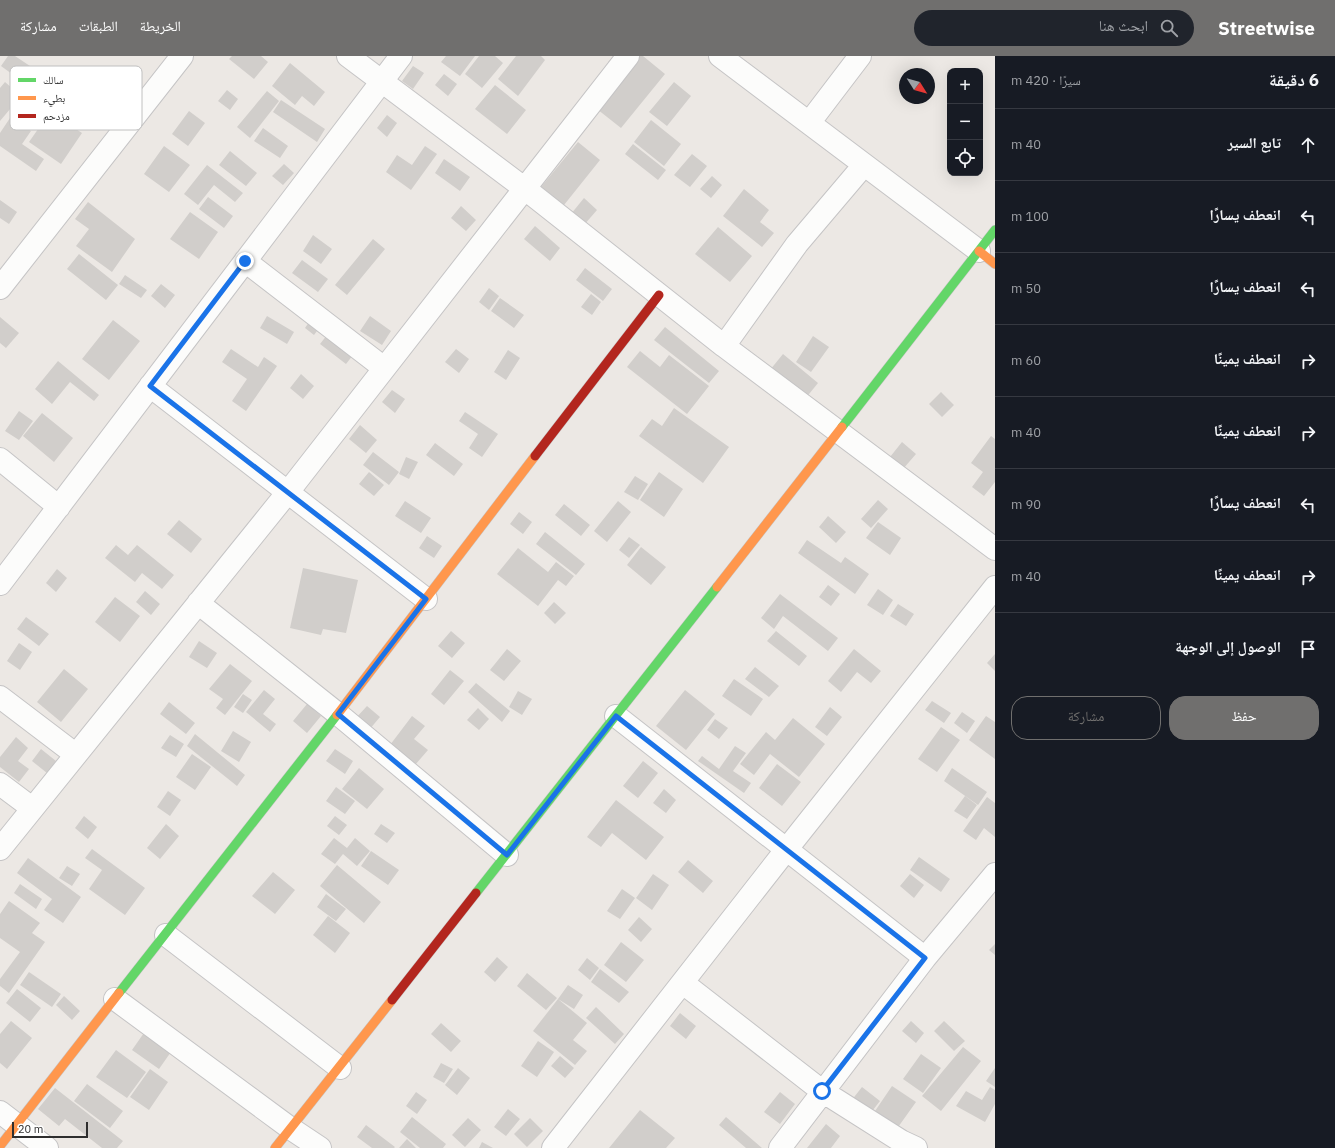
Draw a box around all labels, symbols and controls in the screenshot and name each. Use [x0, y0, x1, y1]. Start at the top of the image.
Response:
search box [914, 10, 1194, 46]
text: ابحث هنا [1099, 16, 1148, 35]
text: Streetwise [1218, 16, 1315, 40]
text: مشاركة [20, 17, 57, 35]
text: الطبقات [79, 17, 118, 35]
text: الخريطة [140, 17, 181, 35]
icon: search [1158, 17, 1180, 39]
legend [10, 66, 142, 130]
north arrow [899, 68, 935, 104]
map controls [947, 68, 983, 176]
button: + [947, 68, 983, 104]
text: 6 دقيقة [1269, 69, 1319, 91]
text: سيرًا · 420 m [1011, 72, 1081, 89]
text: سالك [43, 73, 63, 87]
text: بطيء [43, 91, 65, 107]
button: − [947, 104, 983, 140]
text: مزدحم [43, 109, 70, 124]
text: تابع السير [1227, 133, 1281, 152]
icon: ahead [1297, 134, 1319, 156]
text: 40 m [1011, 136, 1041, 153]
button: locate [947, 140, 983, 176]
text: انعطف يسارًا [1209, 205, 1281, 224]
icon: left [1297, 206, 1319, 228]
text: 100 m [1011, 208, 1049, 225]
route end [236, 252, 254, 270]
text: انعطف يسارًا [1209, 277, 1281, 296]
icon: left [1297, 278, 1319, 300]
text: 50 m [1011, 280, 1041, 297]
text: انعطف يمينًا [1214, 349, 1281, 368]
icon: right [1297, 350, 1319, 372]
text: 60 m [1011, 352, 1041, 369]
text: انعطف يمينًا [1214, 421, 1281, 440]
icon: right [1297, 422, 1319, 444]
text: 40 m [1011, 424, 1041, 441]
text: انعطف يسارًا [1209, 493, 1281, 512]
icon: left [1297, 494, 1319, 516]
text: 90 m [1011, 496, 1041, 513]
text: انعطف يمينًا [1214, 565, 1281, 584]
icon: right [1297, 566, 1319, 588]
text: 40 m [1011, 568, 1041, 585]
text: الوصول إلى الوجهة [1175, 637, 1281, 656]
icon: arrive [1297, 638, 1319, 660]
button: مشاركة [1011, 696, 1161, 740]
button: حفظ [1169, 696, 1319, 740]
route start [813, 1082, 831, 1100]
scale bar [12, 1120, 88, 1139]
text: 20 m [18, 1122, 43, 1136]

